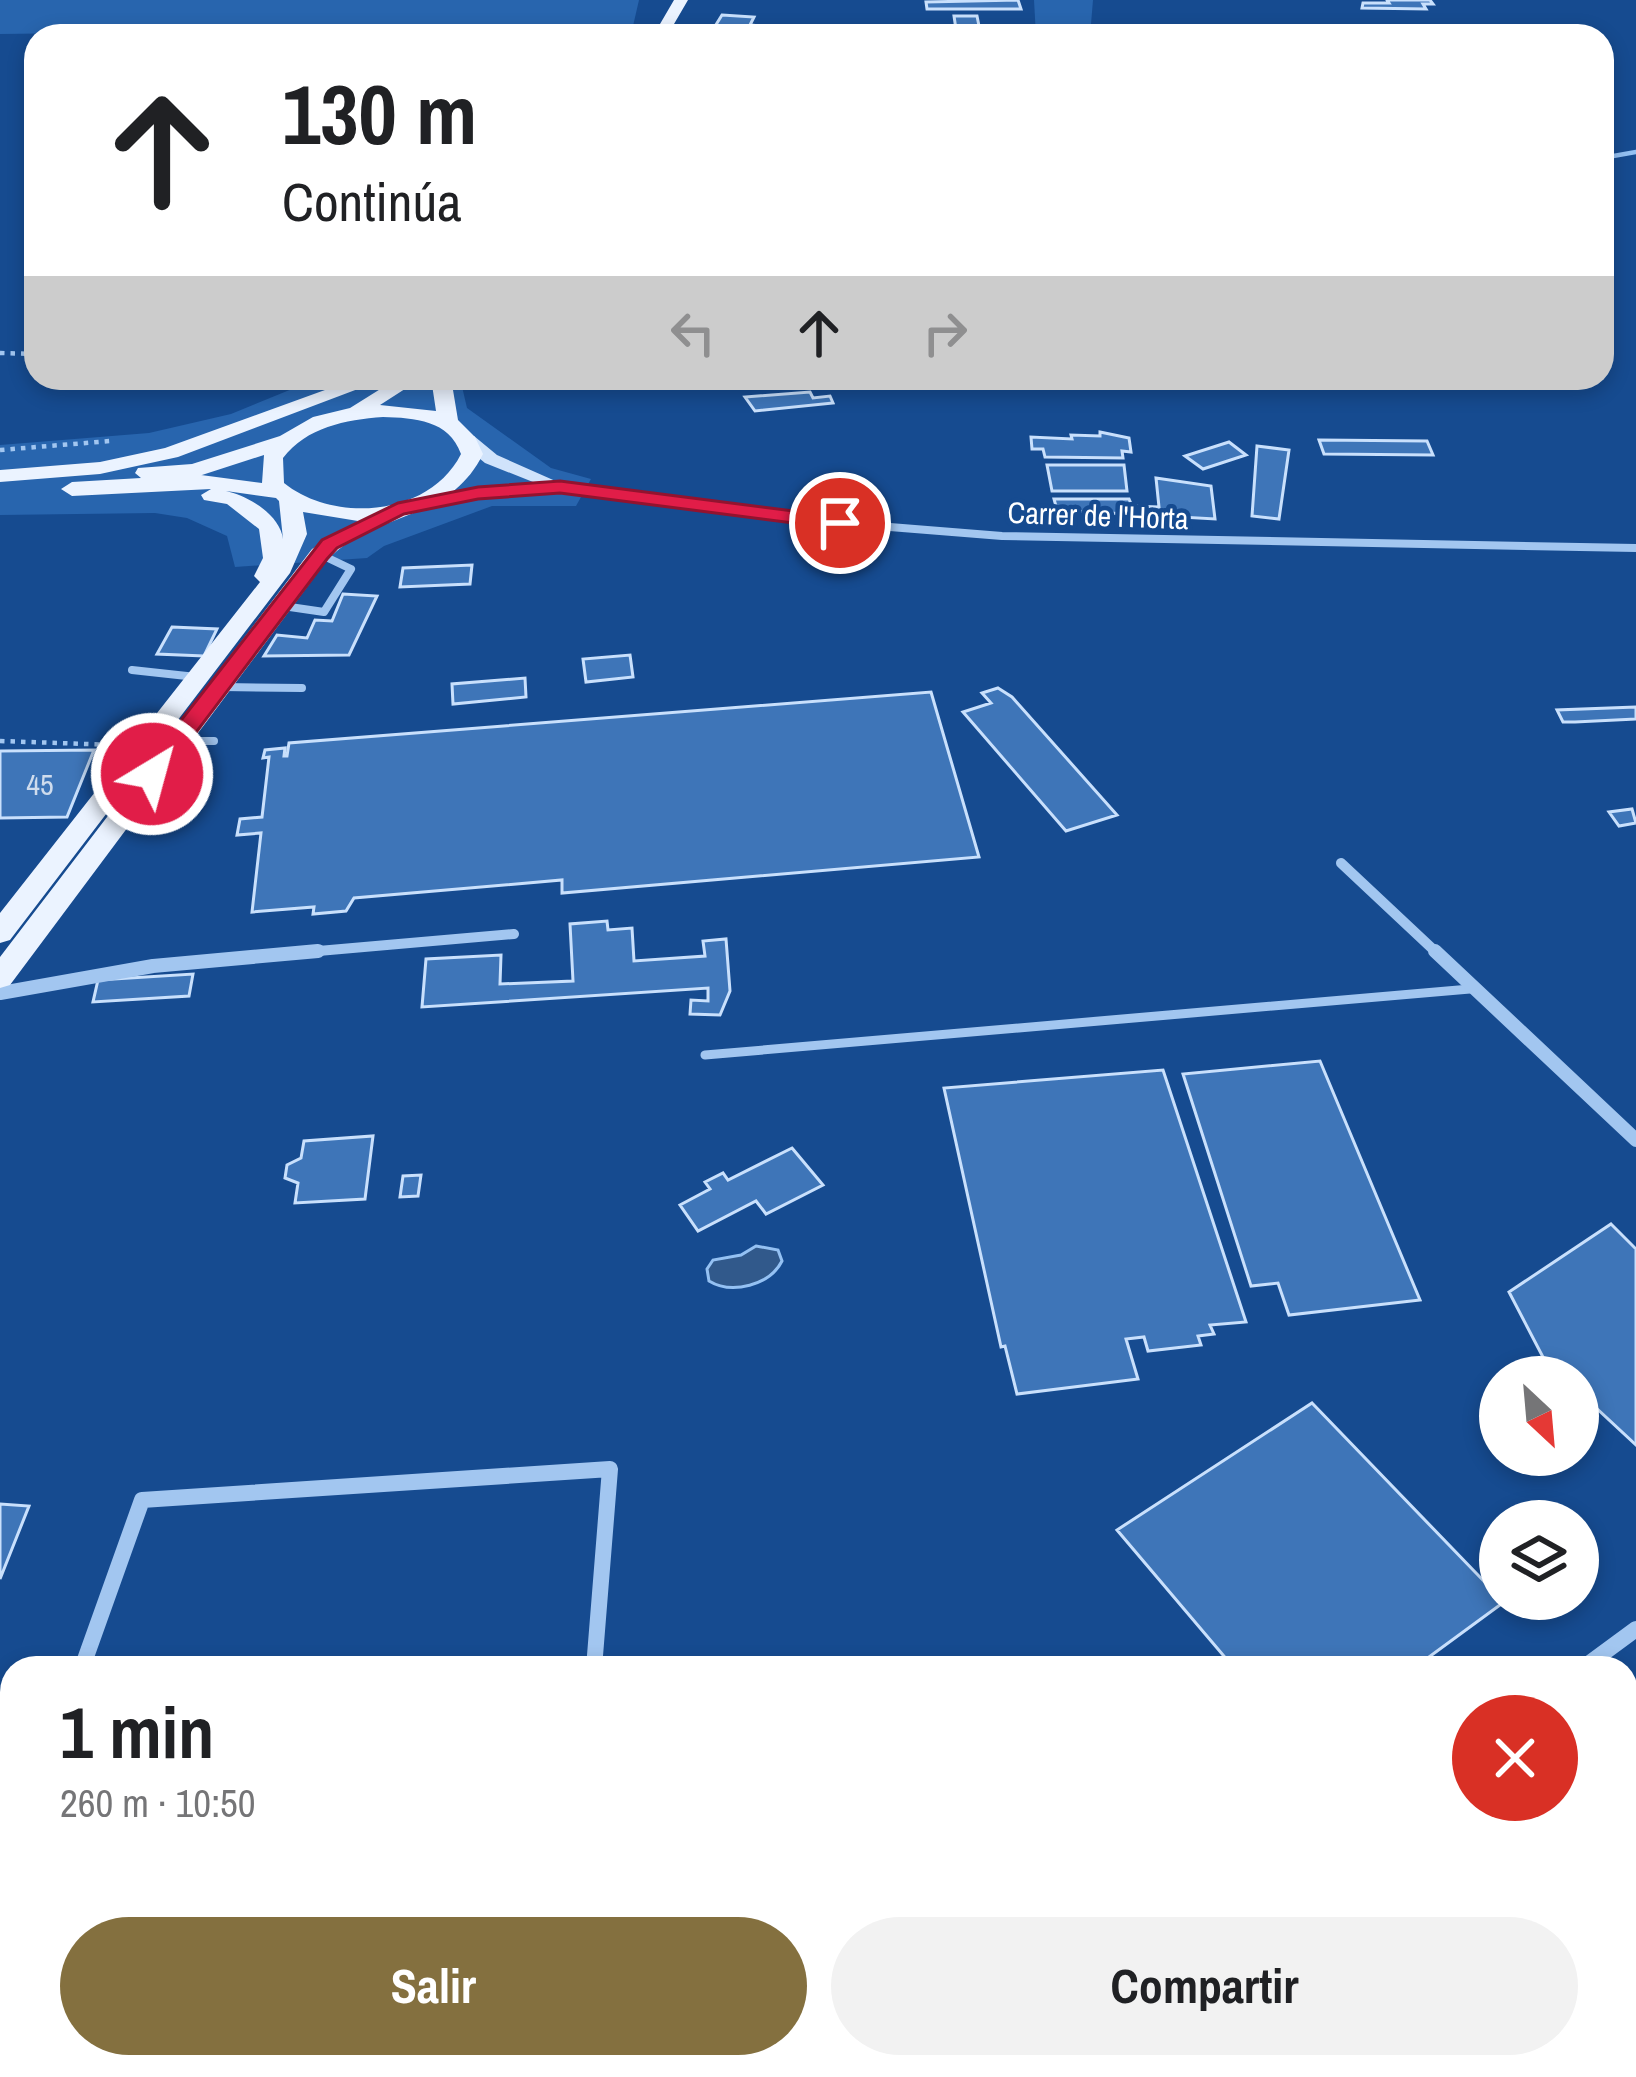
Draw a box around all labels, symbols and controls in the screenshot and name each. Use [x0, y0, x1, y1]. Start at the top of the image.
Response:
text: 130 m [282, 57, 477, 170]
icon: ahead [84, 72, 240, 228]
text: Continúa [282, 165, 462, 238]
icon: left [660, 300, 726, 366]
icon: ahead [786, 300, 852, 366]
icon: right [912, 300, 978, 366]
pin [789, 472, 891, 574]
icon: arrive [807, 490, 873, 556]
street label: Carrer de l'Horta [1007, 492, 1189, 538]
position arrow [89, 711, 215, 837]
house number: 45 [26, 764, 54, 804]
north arrow [1479, 1356, 1599, 1476]
map controls [1479, 1356, 1599, 1620]
button: layers [1479, 1500, 1599, 1620]
text: 1 min [60, 1683, 214, 1780]
button: close [1452, 1695, 1578, 1821]
text: 260 m · 10:50 [60, 1777, 256, 1829]
button: Salir [60, 1917, 807, 2055]
button: Compartir [831, 1917, 1578, 2055]

